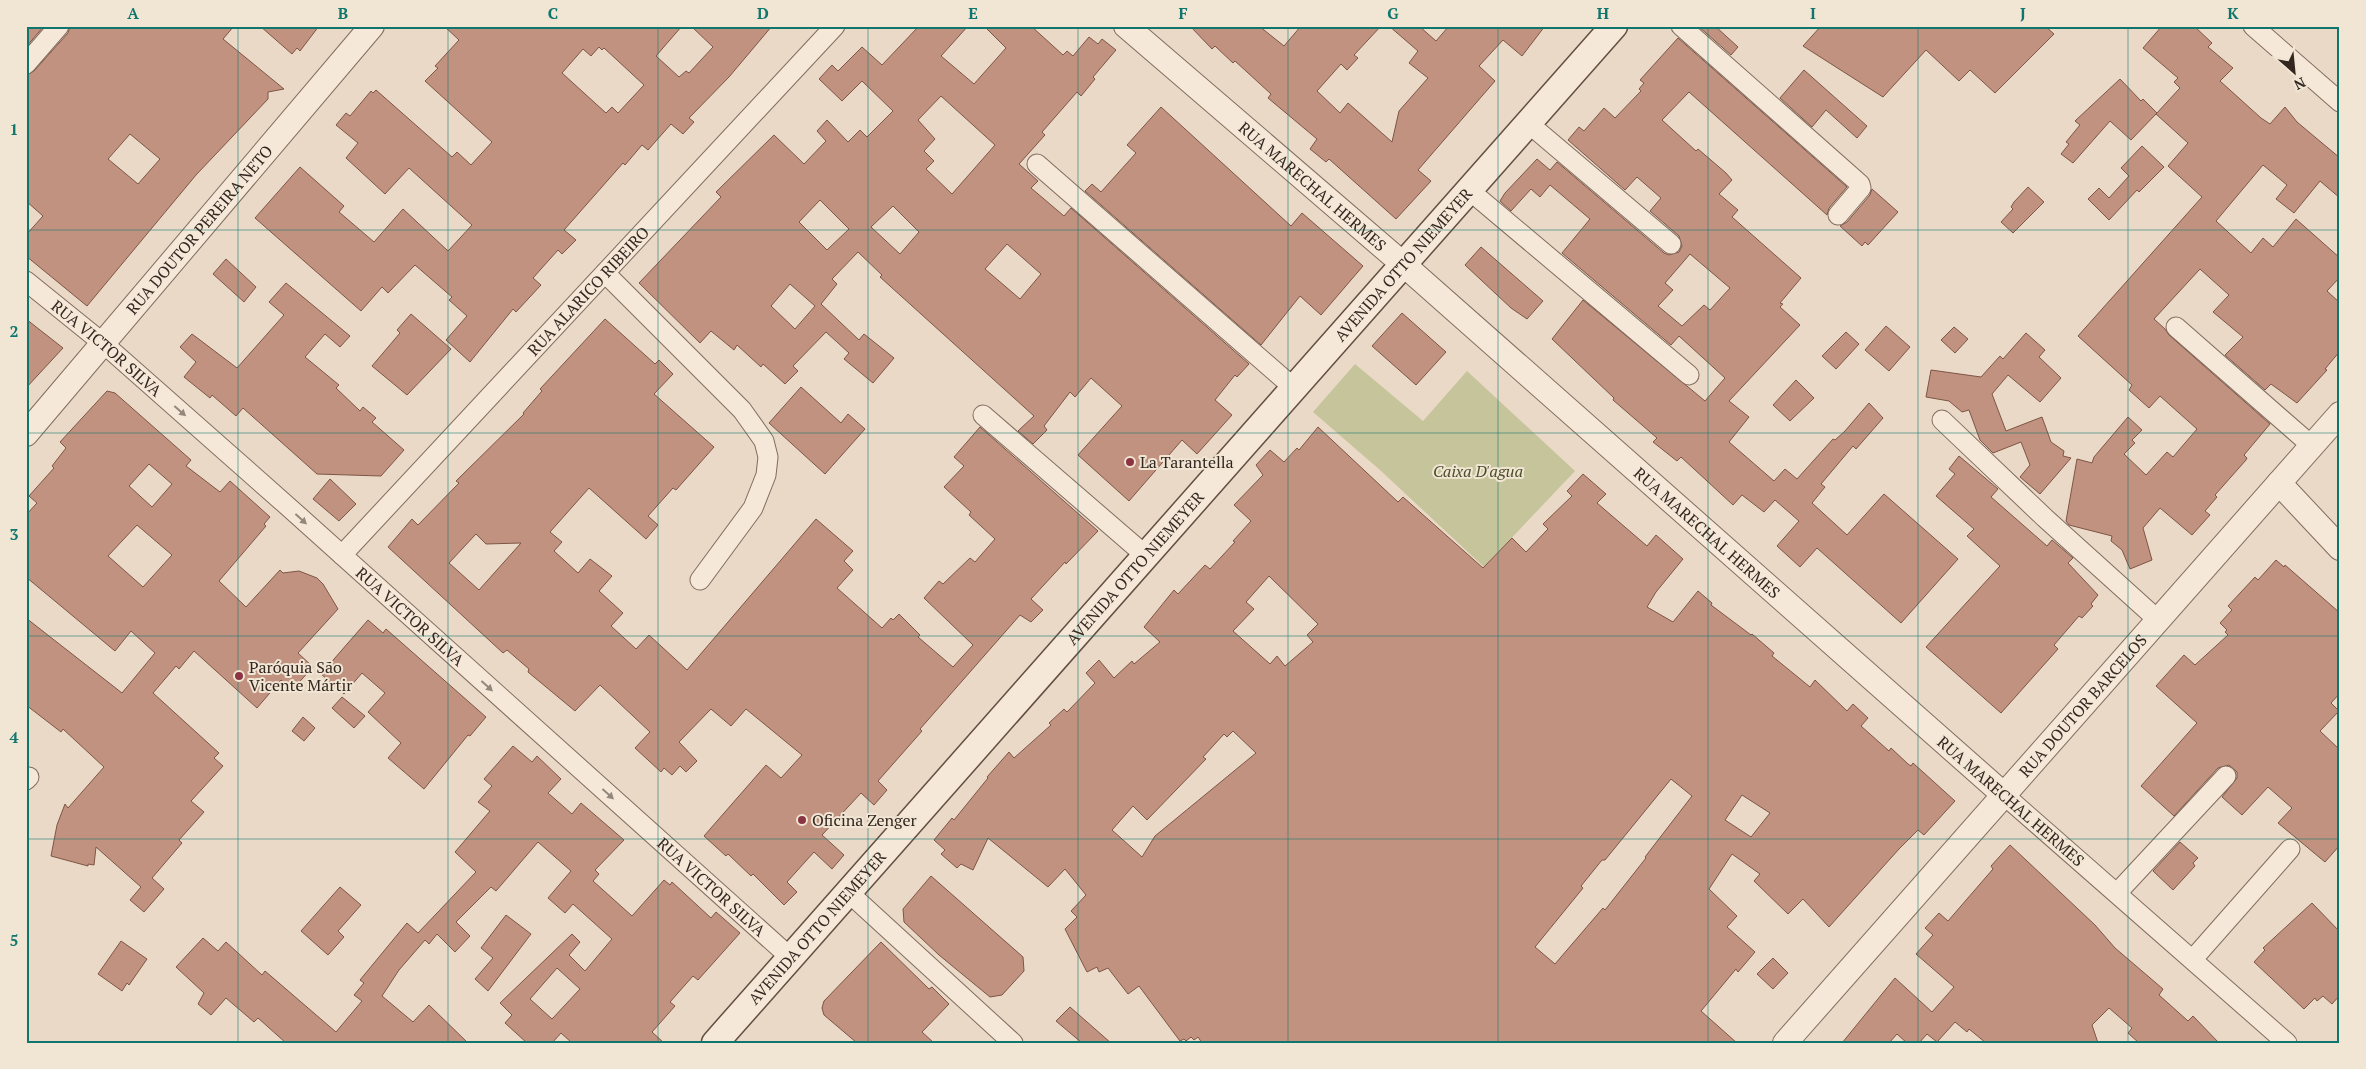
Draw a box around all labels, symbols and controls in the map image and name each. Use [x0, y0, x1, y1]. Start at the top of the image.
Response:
text: A [127, 2, 139, 24]
text: B [338, 2, 348, 24]
text: C [548, 2, 558, 24]
text: D [757, 2, 769, 24]
text: E [968, 2, 978, 24]
text: F [1178, 2, 1188, 24]
text: G [1387, 2, 1399, 24]
text: H [1597, 2, 1609, 24]
text: I [1810, 2, 1816, 24]
text: J [2020, 2, 2026, 24]
text: K [2227, 2, 2239, 24]
north arrow [2268, 48, 2318, 98]
text: N [2291, 73, 2309, 95]
street label: RUA MARECHAL HERMES [1234, 117, 1391, 256]
text: 1 [9, 118, 19, 140]
street label: RUA DOUTOR PEREIRA NETO [121, 140, 278, 319]
street label: AVENIDA OTTO NIEMEYER [1329, 182, 1478, 346]
street label: RUA ALARICO RIBEIRO [522, 221, 654, 360]
street label: RUA VICTOR SILVA [47, 295, 167, 401]
text: 2 [9, 320, 19, 342]
one-way arrow [173, 405, 185, 417]
place label: La Tarantella [1140, 451, 1234, 473]
marker: La Tarantella [1124, 456, 1136, 468]
park label: Caixa D'agua [1433, 460, 1523, 482]
street label: RUA MARECHAL HERMES [1629, 462, 1785, 603]
street label: AVENIDA OTTO NIEMEYER [1061, 486, 1209, 650]
one-way arrow [295, 513, 308, 524]
text: 3 [9, 523, 19, 545]
street label: RUA VICTOR SILVA [351, 562, 469, 671]
street label: RUA DOUTOR BARCELOS [2014, 629, 2152, 782]
place label: Paróquia São Vicente Mártir [249, 656, 353, 696]
marker: Paróquia São Vicente Mártir [233, 670, 245, 682]
one-way arrow [481, 680, 494, 691]
text: 4 [9, 726, 19, 748]
street label: RUA MARECHAL HERMES [1933, 731, 2089, 871]
one-way arrow [602, 788, 614, 800]
place label: Oficina Zenger [812, 809, 918, 831]
marker: Oficina Zenger [796, 814, 808, 826]
street label: RUA VICTOR SILVA [653, 832, 771, 941]
street label: AVENIDA OTTO NIEMEYER [743, 845, 891, 1009]
text: 5 [9, 929, 19, 951]

